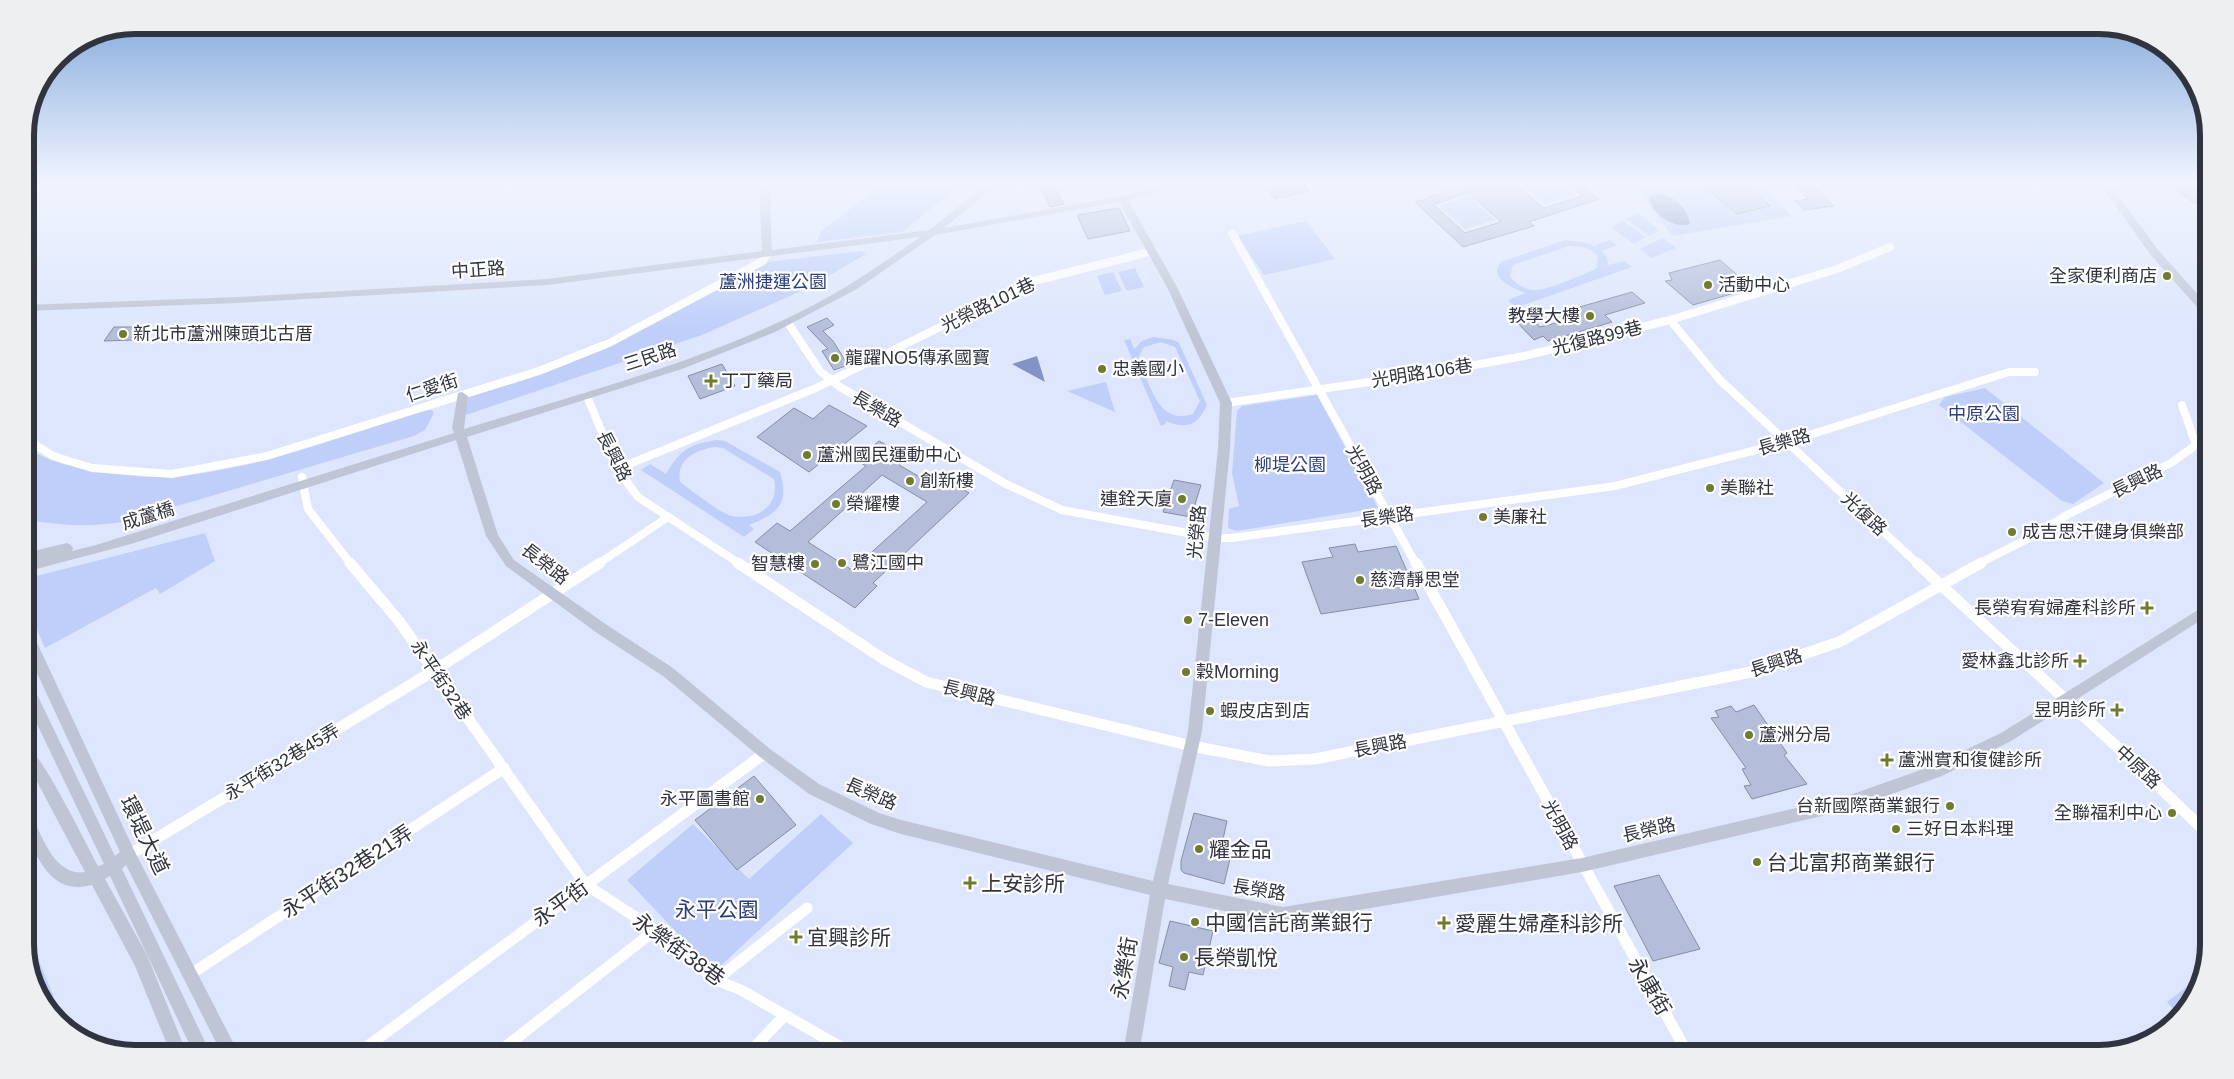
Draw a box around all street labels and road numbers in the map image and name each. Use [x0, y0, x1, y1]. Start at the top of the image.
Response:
street label: 中正路 [450, 258, 506, 282]
street label: 光榮路101巷 [938, 274, 1038, 336]
street label: 光復路99巷 [1550, 317, 1644, 359]
street label: 三民路 [621, 339, 679, 375]
street label: 光明路106巷 [1370, 355, 1474, 391]
street label: 仁愛街 [403, 370, 461, 406]
street label: 長樂路 [849, 387, 905, 431]
street label: 長樂路 [1755, 425, 1813, 459]
street label: 長興路 [593, 427, 635, 485]
street label: 光明路 [1342, 442, 1386, 498]
street label: 長興路 [2108, 460, 2166, 502]
street label: 光復路 [1837, 488, 1891, 540]
street label: 成蘆橋 [119, 499, 177, 533]
street label: 長樂路 [1359, 503, 1415, 531]
street label: 光榮路 [1185, 504, 1209, 560]
street label: 長榮路 [518, 539, 572, 589]
street label: 永平街32巷 [407, 636, 475, 724]
street label: 長興路 [1747, 645, 1805, 681]
street label: 長興路 [940, 677, 998, 709]
street label: 永平街32巷45弄 [221, 720, 343, 804]
street label: 長興路 [1352, 731, 1408, 761]
street label: 中原路 [2111, 741, 2165, 793]
street label: 長榮路 [842, 774, 900, 814]
street label: 環堤大道 [116, 792, 174, 878]
street label: 光明路 [1538, 797, 1582, 853]
street label: 長榮路 [1620, 814, 1678, 846]
street label: 永平街32巷21弄 [277, 820, 417, 922]
street label: 永平街 [528, 875, 592, 931]
street label: 長榮路 [1231, 876, 1287, 904]
street label: 永樂街38巷 [629, 908, 729, 990]
street label: 永樂街 [1107, 935, 1141, 1001]
street label: 永康街 [1624, 953, 1676, 1019]

